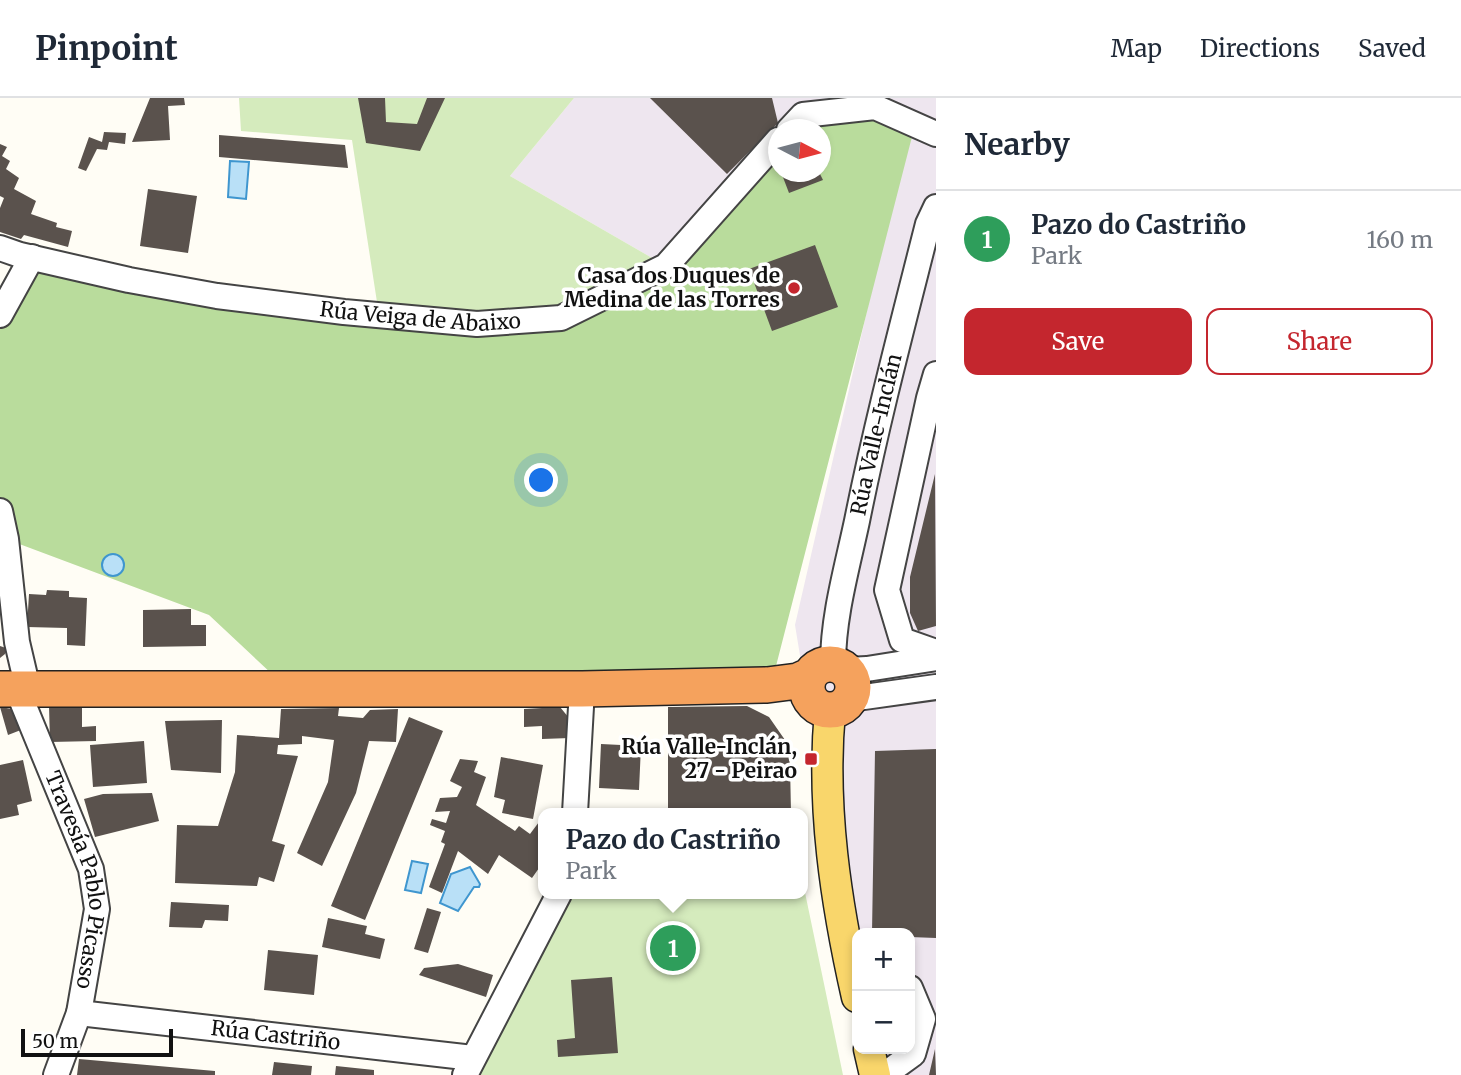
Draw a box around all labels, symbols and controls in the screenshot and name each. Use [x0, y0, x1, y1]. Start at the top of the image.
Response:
text: Pinpoint [35, 28, 178, 69]
text: Map [1111, 33, 1162, 64]
text: Directions [1200, 33, 1320, 64]
text: Saved [1358, 33, 1426, 64]
north arrow [768, 119, 831, 182]
text: Nearby [964, 125, 1070, 163]
text: Pazo do Castriño [1031, 208, 1246, 241]
text: 1 [982, 225, 992, 254]
text: 160 m [1367, 225, 1433, 254]
text: Park [1031, 241, 1082, 270]
place label: Casa dos Duques de Medina de las Torres [564, 262, 780, 313]
marker: Casa dos Duques de Medina de las Torres [786, 280, 802, 296]
street label: Rúa Veiga de Abaixo [318, 295, 522, 337]
button: Save [964, 308, 1192, 375]
button: Share [1206, 308, 1433, 375]
street label: Rúa Valle-Inclán [844, 351, 908, 518]
your location [524, 463, 558, 497]
place label: Rúa Valle-Inclán, 27 - Peirao [621, 733, 797, 784]
marker: Rúa Valle-Inclán, 27 - Peirao [803, 751, 819, 767]
street label: Travesía Pablo Picasso [39, 767, 111, 991]
popup [538, 808, 808, 899]
text: Pazo do Castriño [566, 823, 780, 856]
text: Park [566, 856, 617, 885]
pin: 1 [650, 922, 696, 974]
map controls [852, 928, 915, 1054]
button: + [852, 928, 915, 991]
button: − [852, 991, 915, 1054]
street label: Rúa Castriño [210, 1014, 342, 1056]
scale bar [21, 1026, 173, 1058]
text: 50 m [32, 1029, 78, 1053]

